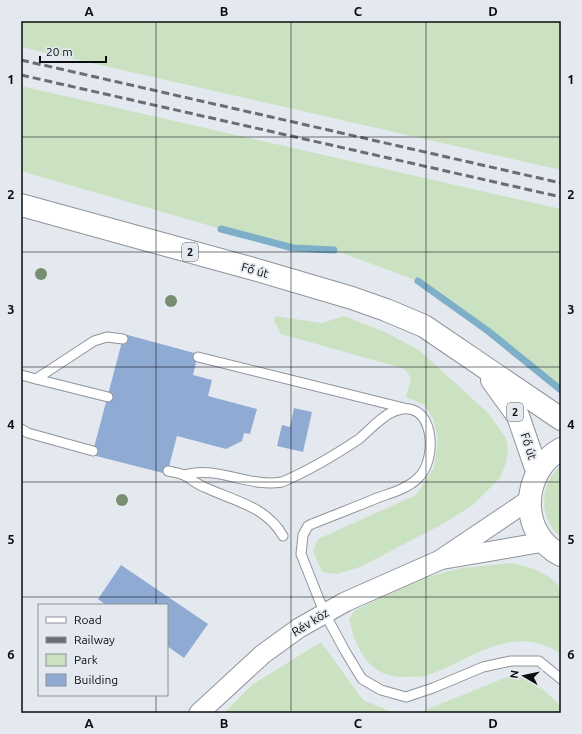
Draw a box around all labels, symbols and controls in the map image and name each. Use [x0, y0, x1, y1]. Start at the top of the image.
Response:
text: A [84, 4, 94, 18]
text: B [220, 4, 229, 18]
text: C [354, 4, 363, 18]
text: D [488, 4, 498, 18]
scale bar [40, 38, 106, 64]
text: 20 m [46, 45, 73, 58]
text: 1 [7, 72, 15, 86]
text: 1 [567, 72, 575, 86]
text: 2 [7, 187, 15, 201]
text: 2 [567, 187, 575, 201]
road number: 2 [182, 243, 198, 261]
street label: Fő út [240, 260, 270, 280]
text: 3 [7, 302, 15, 316]
text: 3 [567, 302, 575, 316]
road number: 2 [507, 403, 523, 421]
text: 4 [7, 417, 15, 431]
text: 4 [567, 417, 575, 431]
street label: Fő út [519, 431, 540, 461]
text: 5 [7, 532, 15, 546]
text: 5 [567, 532, 575, 546]
legend [38, 604, 168, 696]
street label: Rév köz [289, 605, 331, 638]
text: Road [74, 613, 102, 626]
text: Railway [74, 633, 115, 646]
text: 6 [7, 647, 15, 661]
text: 6 [567, 647, 575, 661]
text: Park [74, 653, 98, 666]
north arrow [504, 656, 544, 696]
text: N [508, 669, 521, 679]
text: Building [74, 673, 118, 686]
text: A [84, 716, 94, 730]
text: B [220, 716, 229, 730]
text: C [354, 716, 363, 730]
text: D [488, 716, 498, 730]

